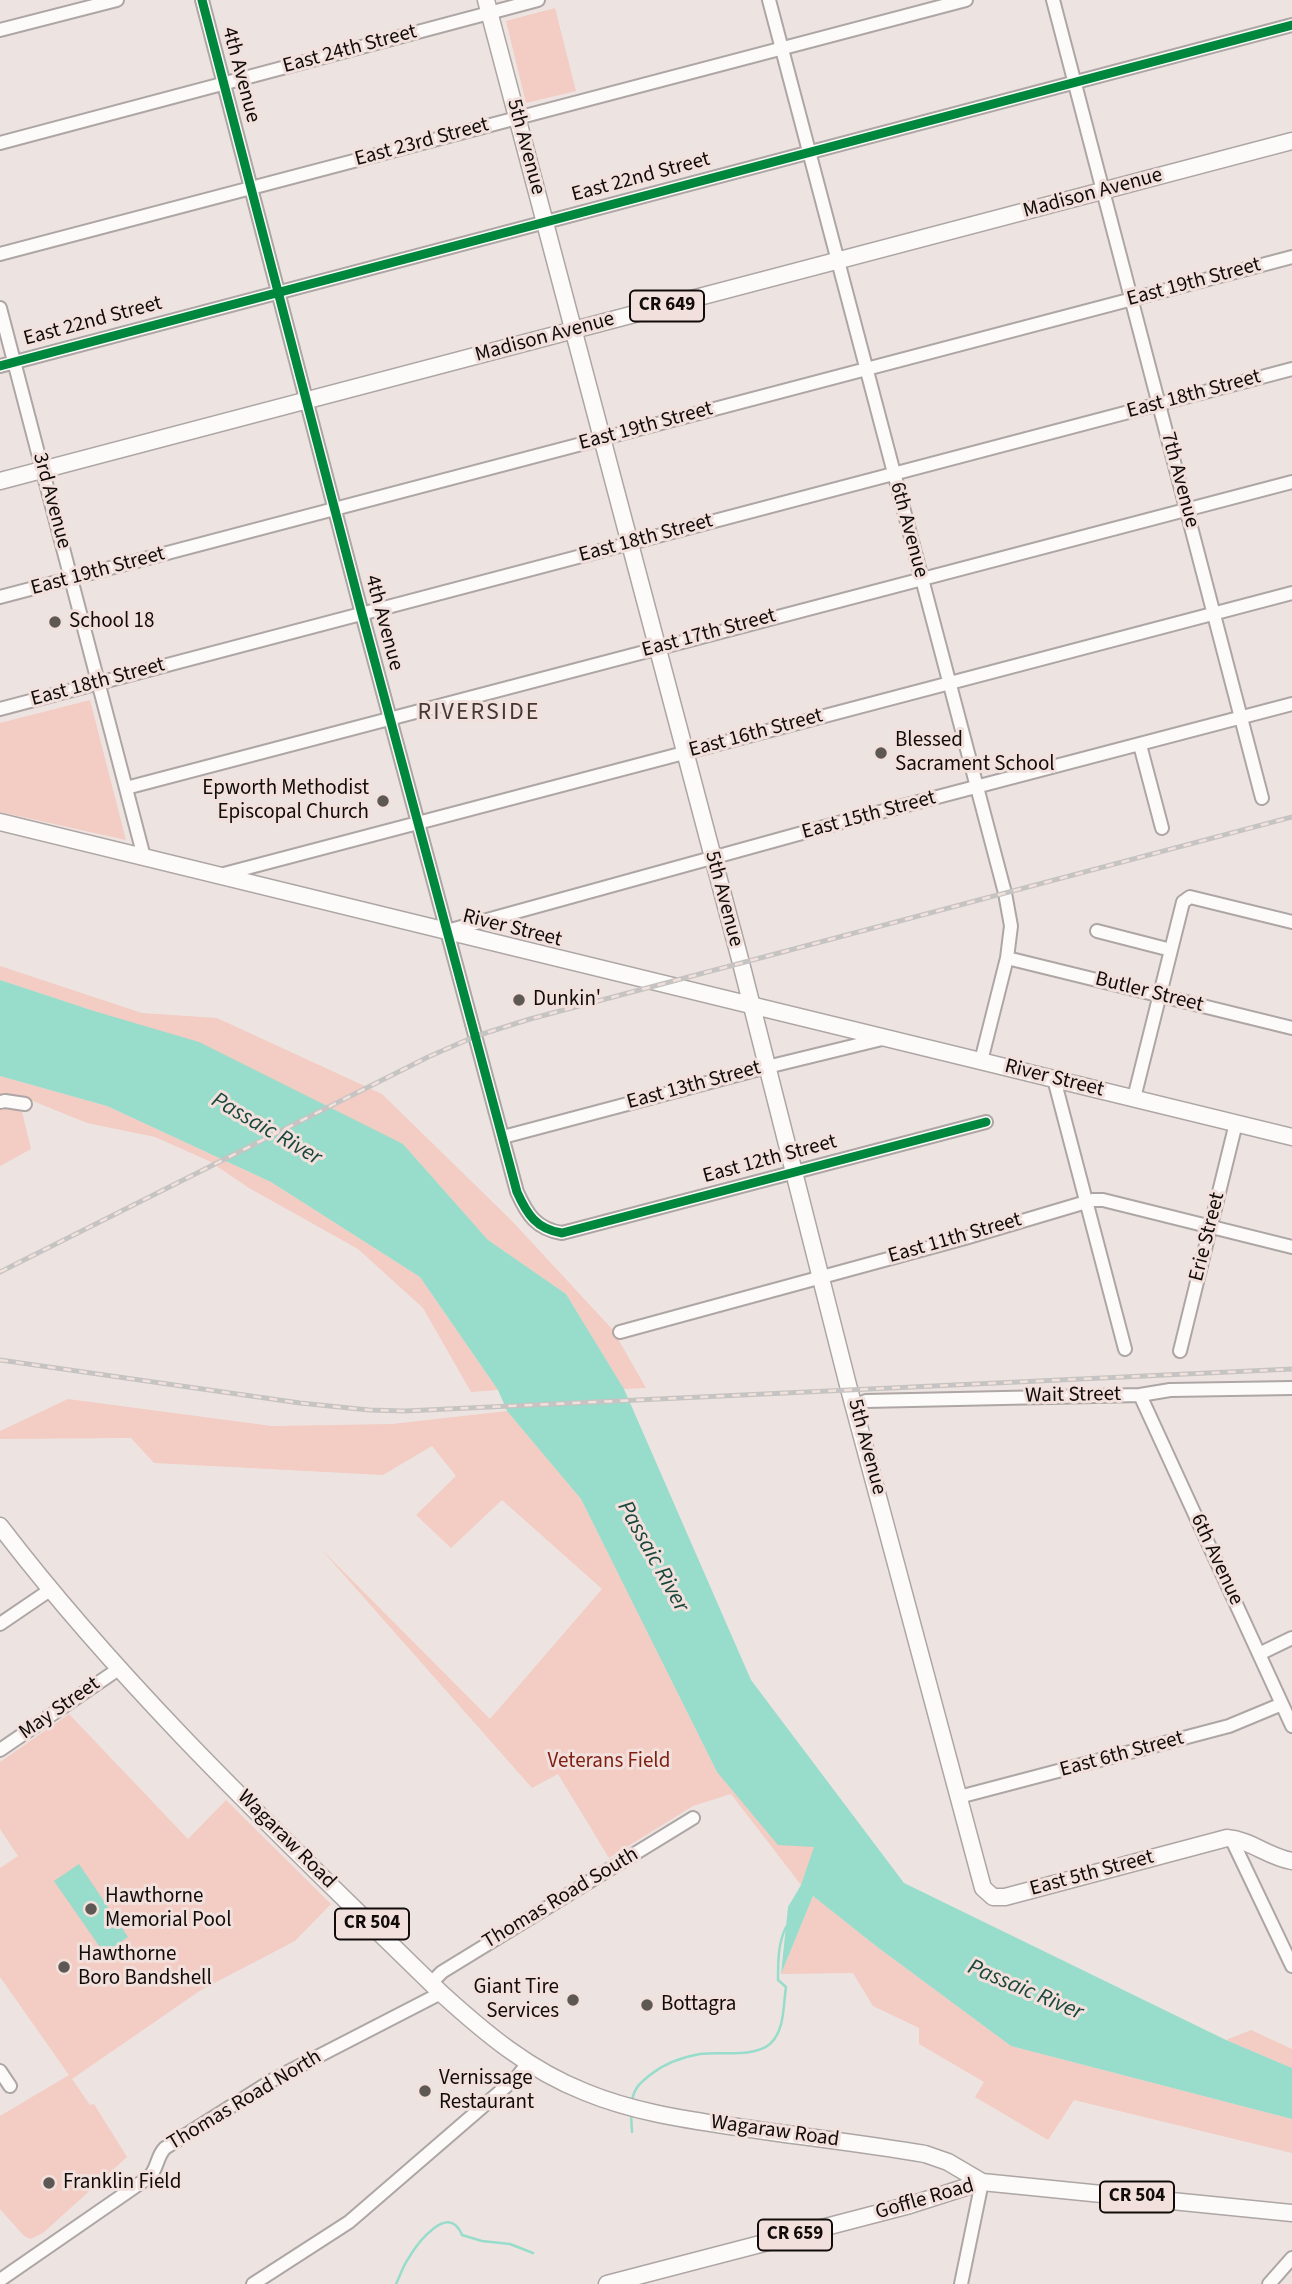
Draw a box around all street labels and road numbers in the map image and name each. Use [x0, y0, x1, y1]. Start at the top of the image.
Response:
street label: East 24th Street [280, 20, 420, 80]
street label: 4th Avenue [215, 24, 265, 126]
street label: 5th Avenue [500, 96, 550, 198]
street label: East 23rd Street [352, 113, 492, 173]
street label: East 22nd Street [569, 147, 713, 209]
street label: Madison Avenue [1021, 163, 1165, 225]
street label: East 19th Street [1124, 253, 1264, 313]
road number: CR 649 [630, 290, 704, 322]
street label: East 22nd Street [21, 291, 165, 353]
street label: Madison Avenue [473, 307, 617, 369]
street label: East 18th Street [1124, 365, 1264, 425]
street label: East 19th Street [576, 397, 716, 457]
street label: 7th Avenue [1154, 429, 1204, 531]
street label: 3rd Avenue [26, 450, 76, 552]
street label: 6th Avenue [883, 479, 933, 581]
street label: East 18th Street [576, 509, 716, 569]
street label: East 19th Street [28, 542, 168, 602]
street label: 4th Avenue [358, 572, 408, 674]
street label: East 17th Street [639, 604, 779, 664]
street label: East 18th Street [28, 653, 168, 713]
street label: East 16th Street [686, 704, 826, 764]
street label: East 15th Street [799, 786, 939, 846]
street label: 5th Avenue [698, 848, 748, 950]
street label: River Street [460, 905, 564, 953]
street label: Butler Street [1092, 967, 1206, 1019]
street label: River Street [1002, 1055, 1106, 1103]
street label: East 13th Street [624, 1056, 764, 1116]
street label: East 12th Street [700, 1130, 840, 1190]
street label: Erie Street [1185, 1190, 1231, 1284]
street label: East 11th Street [885, 1208, 1025, 1270]
street label: Wait Street [1025, 1383, 1121, 1409]
street label: 5th Avenue [841, 1396, 891, 1498]
street label: 6th Avenue [1184, 1510, 1248, 1610]
street label: May Street [15, 1672, 105, 1746]
street label: East 6th Street [1057, 1726, 1187, 1784]
street label: Wagaraw Road [231, 1785, 341, 1895]
street label: Thomas Road South [479, 1843, 643, 1955]
street label: East 5th Street [1027, 1845, 1157, 1903]
road number: CR 504 [335, 1908, 409, 1940]
street label: Thomas Road North [163, 2045, 327, 2157]
street label: Wagaraw Road [709, 2111, 841, 2153]
street label: Goffle Road [873, 2174, 977, 2226]
road number: CR 504 [1100, 2182, 1174, 2212]
road number: CR 659 [758, 2220, 832, 2250]

